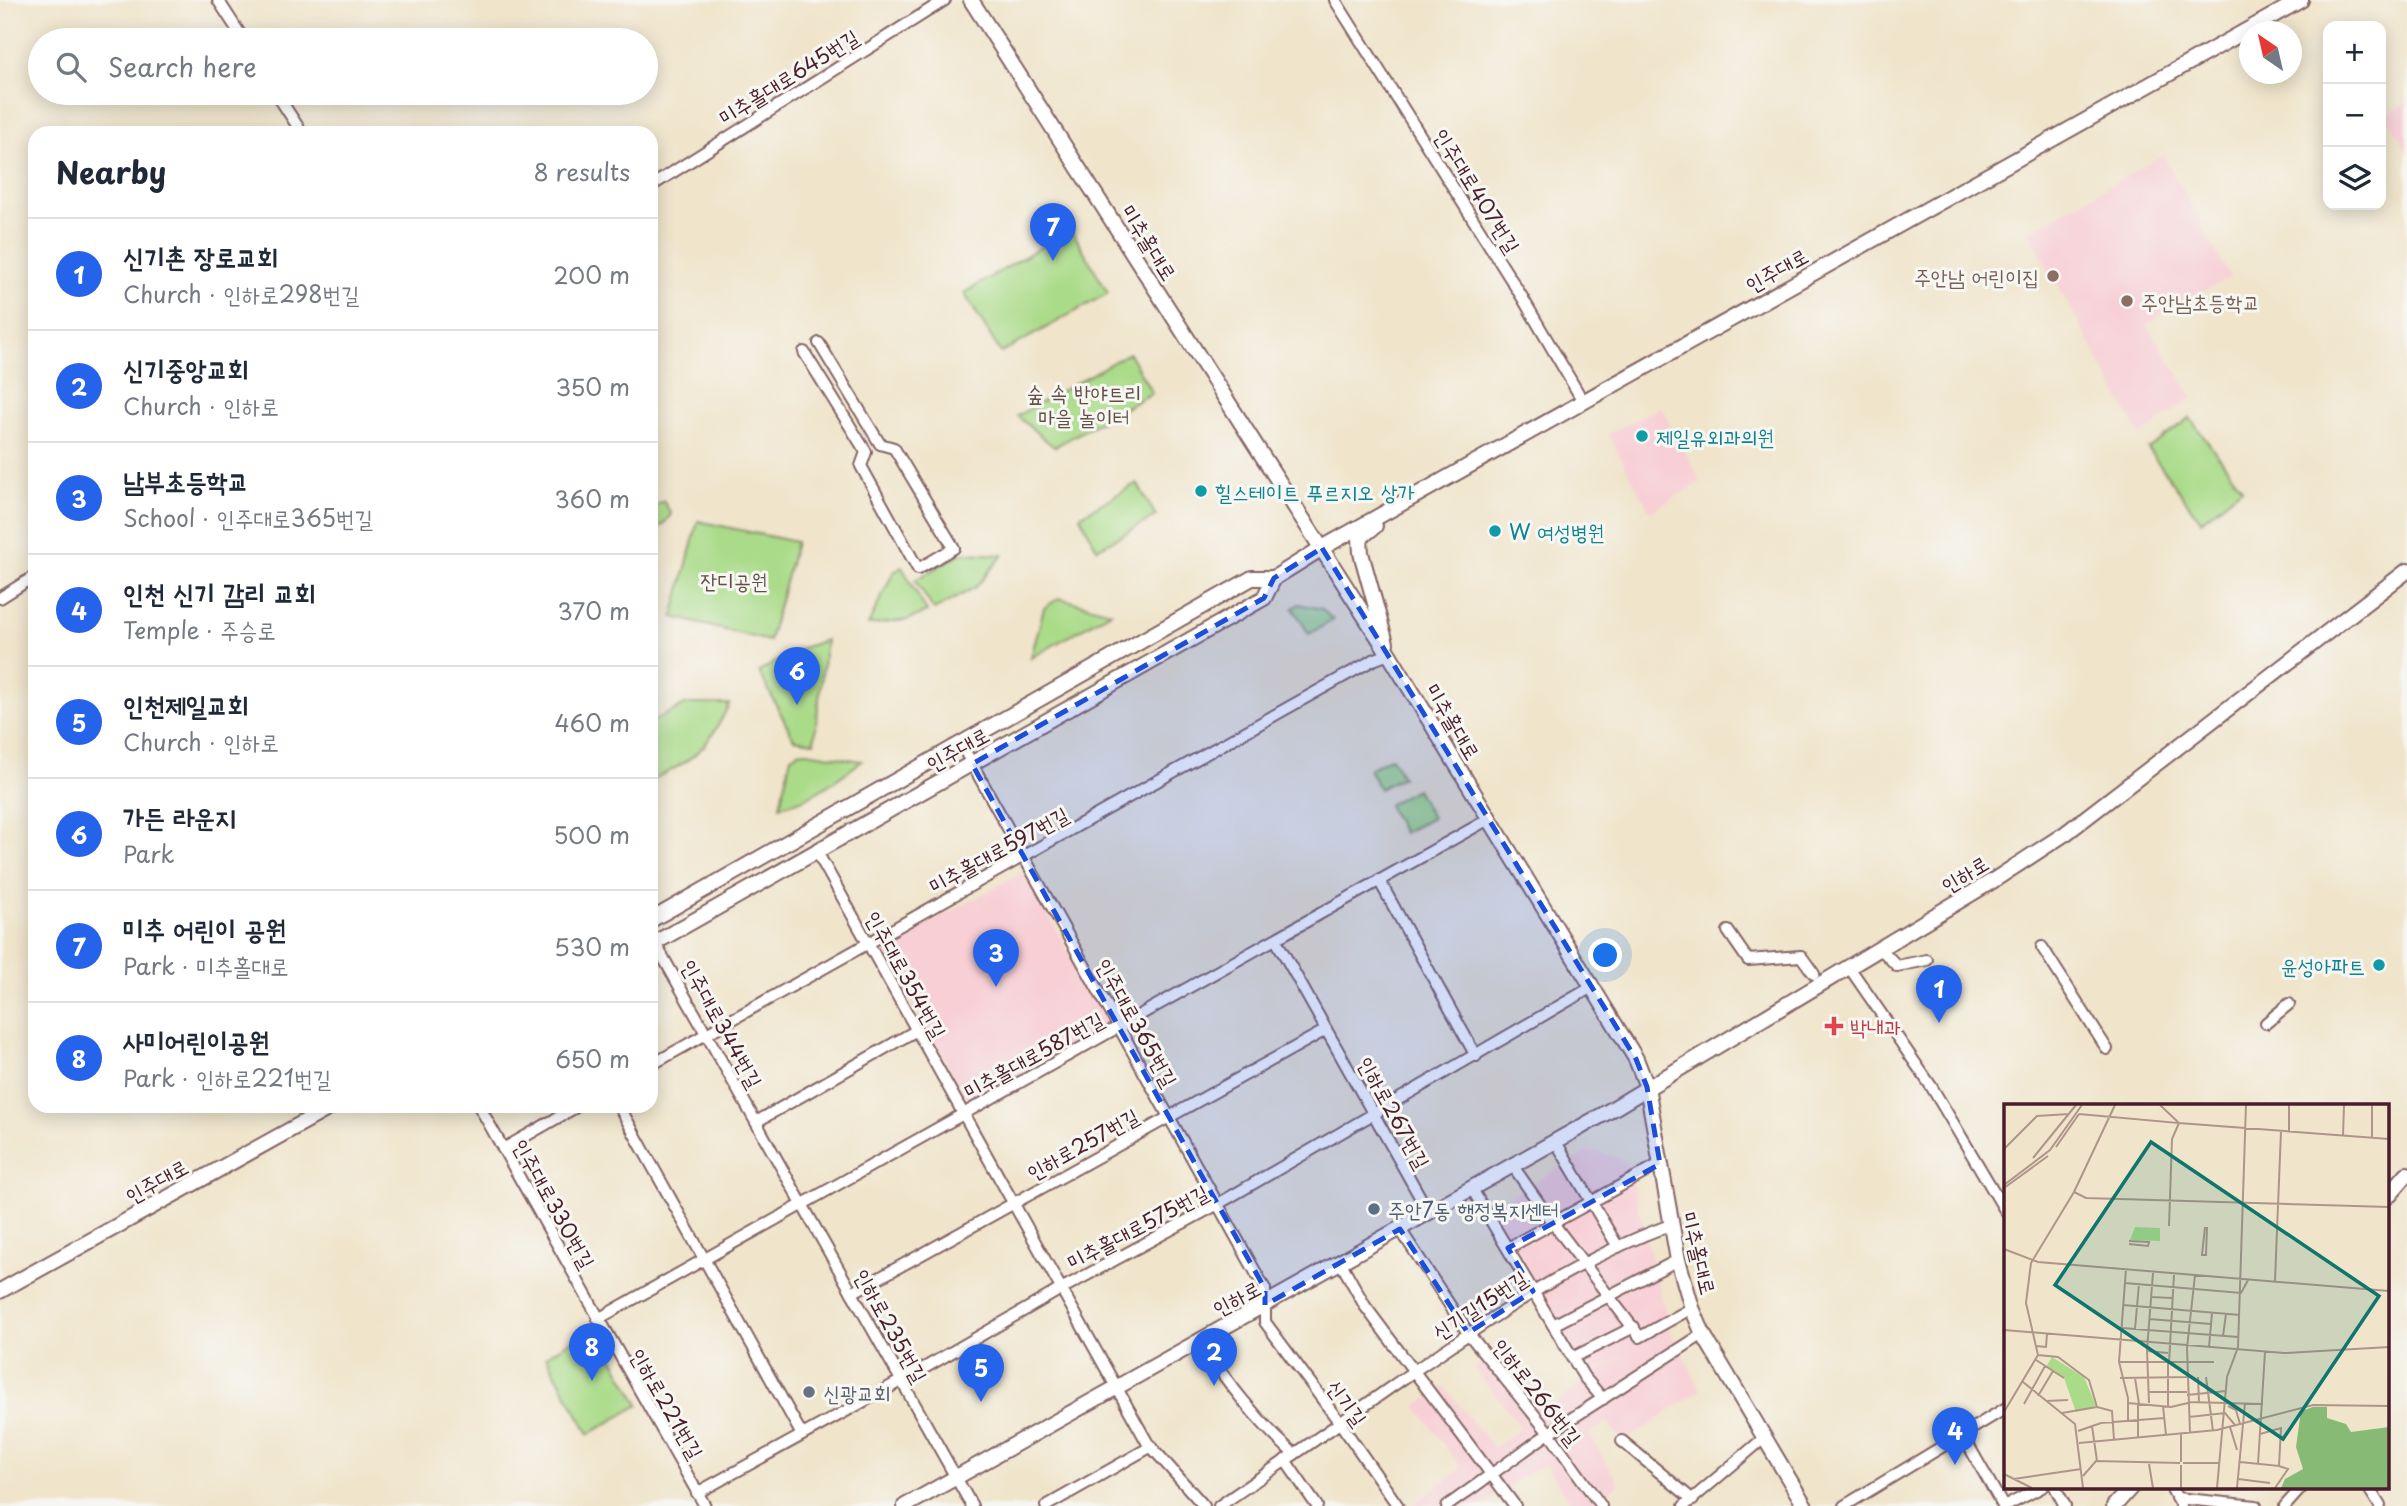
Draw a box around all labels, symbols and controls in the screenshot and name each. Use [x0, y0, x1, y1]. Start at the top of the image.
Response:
street label: 미추홀대로645번길 [712, 20, 864, 132]
north arrow [2239, 21, 2302, 84]
map controls [2323, 21, 2386, 210]
button: + [2323, 21, 2386, 84]
search box [28, 28, 658, 105]
text: Search here [108, 47, 257, 86]
icon: search [52, 48, 90, 86]
button: − [2323, 84, 2386, 147]
street label: 인주대로407번길 [1427, 121, 1529, 259]
button: layers [2323, 147, 2386, 210]
text: Nearby [56, 149, 166, 194]
text: 8 results [534, 154, 630, 189]
street label: 미추홀대로 [1114, 198, 1186, 286]
pin: 7 [1030, 203, 1076, 261]
text: 신기촌 장로교회 [123, 237, 278, 276]
street label: 인주대로 [1739, 239, 1813, 299]
text: 1 [74, 257, 85, 292]
text: 200 m [553, 257, 630, 292]
place label: 주안남 어린이집 [1914, 260, 2039, 292]
marker: 주안남 어린이집 [2045, 268, 2061, 284]
text: Church · 인하로298번길 [123, 276, 360, 311]
place label: 주안남초등학교 [2141, 285, 2259, 317]
marker: 주안남초등학교 [2119, 293, 2135, 309]
text: 신기중앙교회 [123, 349, 249, 388]
text: 2 [71, 369, 87, 404]
text: 350 m [555, 369, 630, 404]
park label: 숲 속 반야트리 마을 놀이터 [1026, 376, 1142, 432]
text: Church · 인하로 [123, 388, 279, 423]
place label: 제일유외과의원 [1656, 420, 1774, 452]
marker: 제일유외과의원 [1634, 428, 1650, 444]
text: 남부초등학교 [123, 461, 249, 500]
place label: 힐스테이트 푸르지오 상가 [1215, 475, 1415, 507]
text: 3 [71, 481, 87, 516]
text: 360 m [555, 481, 630, 516]
marker: 힐스테이트 푸르지오 상가 [1193, 483, 1209, 499]
text: School · 인주대로365번길 [123, 500, 373, 535]
place label: W 여성병원 [1509, 515, 1605, 547]
marker: W 여성병원 [1487, 523, 1503, 539]
park label: 잔디공원 [700, 564, 768, 596]
text: 인천 신기 감리 교회 [123, 573, 315, 612]
text: 4 [71, 593, 87, 628]
text: 370 m [557, 593, 630, 628]
text: Temple · 주승로 [123, 612, 276, 647]
pin: 6 [774, 647, 820, 705]
street label: 미추홀대로 [1419, 677, 1489, 765]
text: 인천제일교회 [123, 685, 249, 724]
text: 5 [72, 705, 86, 740]
text: 460 m [555, 705, 630, 740]
street label: 인주대로 [920, 718, 994, 778]
text: Church · 인하로 [123, 724, 279, 759]
text: 가든 라운지 [123, 797, 236, 836]
street label: 미추홀대로597번길 [922, 797, 1074, 901]
text: 6 [71, 817, 87, 852]
text: 500 m [553, 817, 630, 852]
text: Park [123, 836, 174, 871]
street label: 인하로 [1934, 846, 1994, 900]
street label: 인주대로354번길 [859, 904, 956, 1044]
text: 미추 어린이 공원 [123, 909, 286, 948]
text: 7 [72, 929, 86, 964]
text: 530 m [554, 929, 630, 964]
pin: 3 [973, 929, 1019, 987]
your location [1588, 938, 1622, 972]
text: Park · 미추홀대로 [123, 948, 289, 983]
place label: 윤성아파트 [2281, 949, 2365, 981]
street label: 인주대로365번길 [1089, 952, 1187, 1092]
street label: 인주대로344번길 [674, 953, 772, 1093]
marker: 윤성아파트 [2371, 957, 2387, 973]
pin: 1 [1916, 965, 1962, 1023]
street label: 미추홀대로587번길 [957, 1002, 1109, 1106]
place label: 박내과 [1850, 1010, 1901, 1042]
marker: 박내과 [1824, 1016, 1844, 1036]
text: 사미어린이공원 [123, 1021, 269, 1060]
text: 8 [72, 1041, 86, 1076]
text: 650 m [555, 1041, 630, 1076]
street label: 인하로267번길 [1351, 1050, 1439, 1174]
text: Park · 인하로221번길 [123, 1060, 331, 1095]
street label: 인하로257번길 [1020, 1099, 1144, 1187]
inset map [2004, 1104, 2390, 1488]
street label: 인주대로330번길 [506, 1132, 604, 1274]
street label: 인주대로 [119, 1150, 193, 1210]
street label: 미추홀대로575번길 [1061, 1175, 1213, 1277]
place label: 주안7동 행정복지센터 [1388, 1193, 1559, 1225]
marker: 주안7동 행정복지센터 [1366, 1201, 1382, 1217]
street label: 미추홀대로 [1674, 1208, 1726, 1298]
street label: 신기길15번길 [1425, 1261, 1533, 1347]
street label: 인하로235번길 [847, 1262, 937, 1388]
street label: 인하로 [1206, 1271, 1266, 1323]
pin: 8 [569, 1323, 615, 1381]
pin: 2 [1191, 1328, 1237, 1386]
street label: 인하로266번길 [1486, 1331, 1590, 1451]
street label: 인하로221번길 [623, 1342, 713, 1465]
pin: 5 [958, 1344, 1004, 1402]
street label: 신기길 [1320, 1372, 1376, 1432]
place label: 신광교회 [823, 1376, 891, 1408]
marker: 신광교회 [801, 1384, 817, 1400]
pin: 4 [1932, 1407, 1978, 1465]

